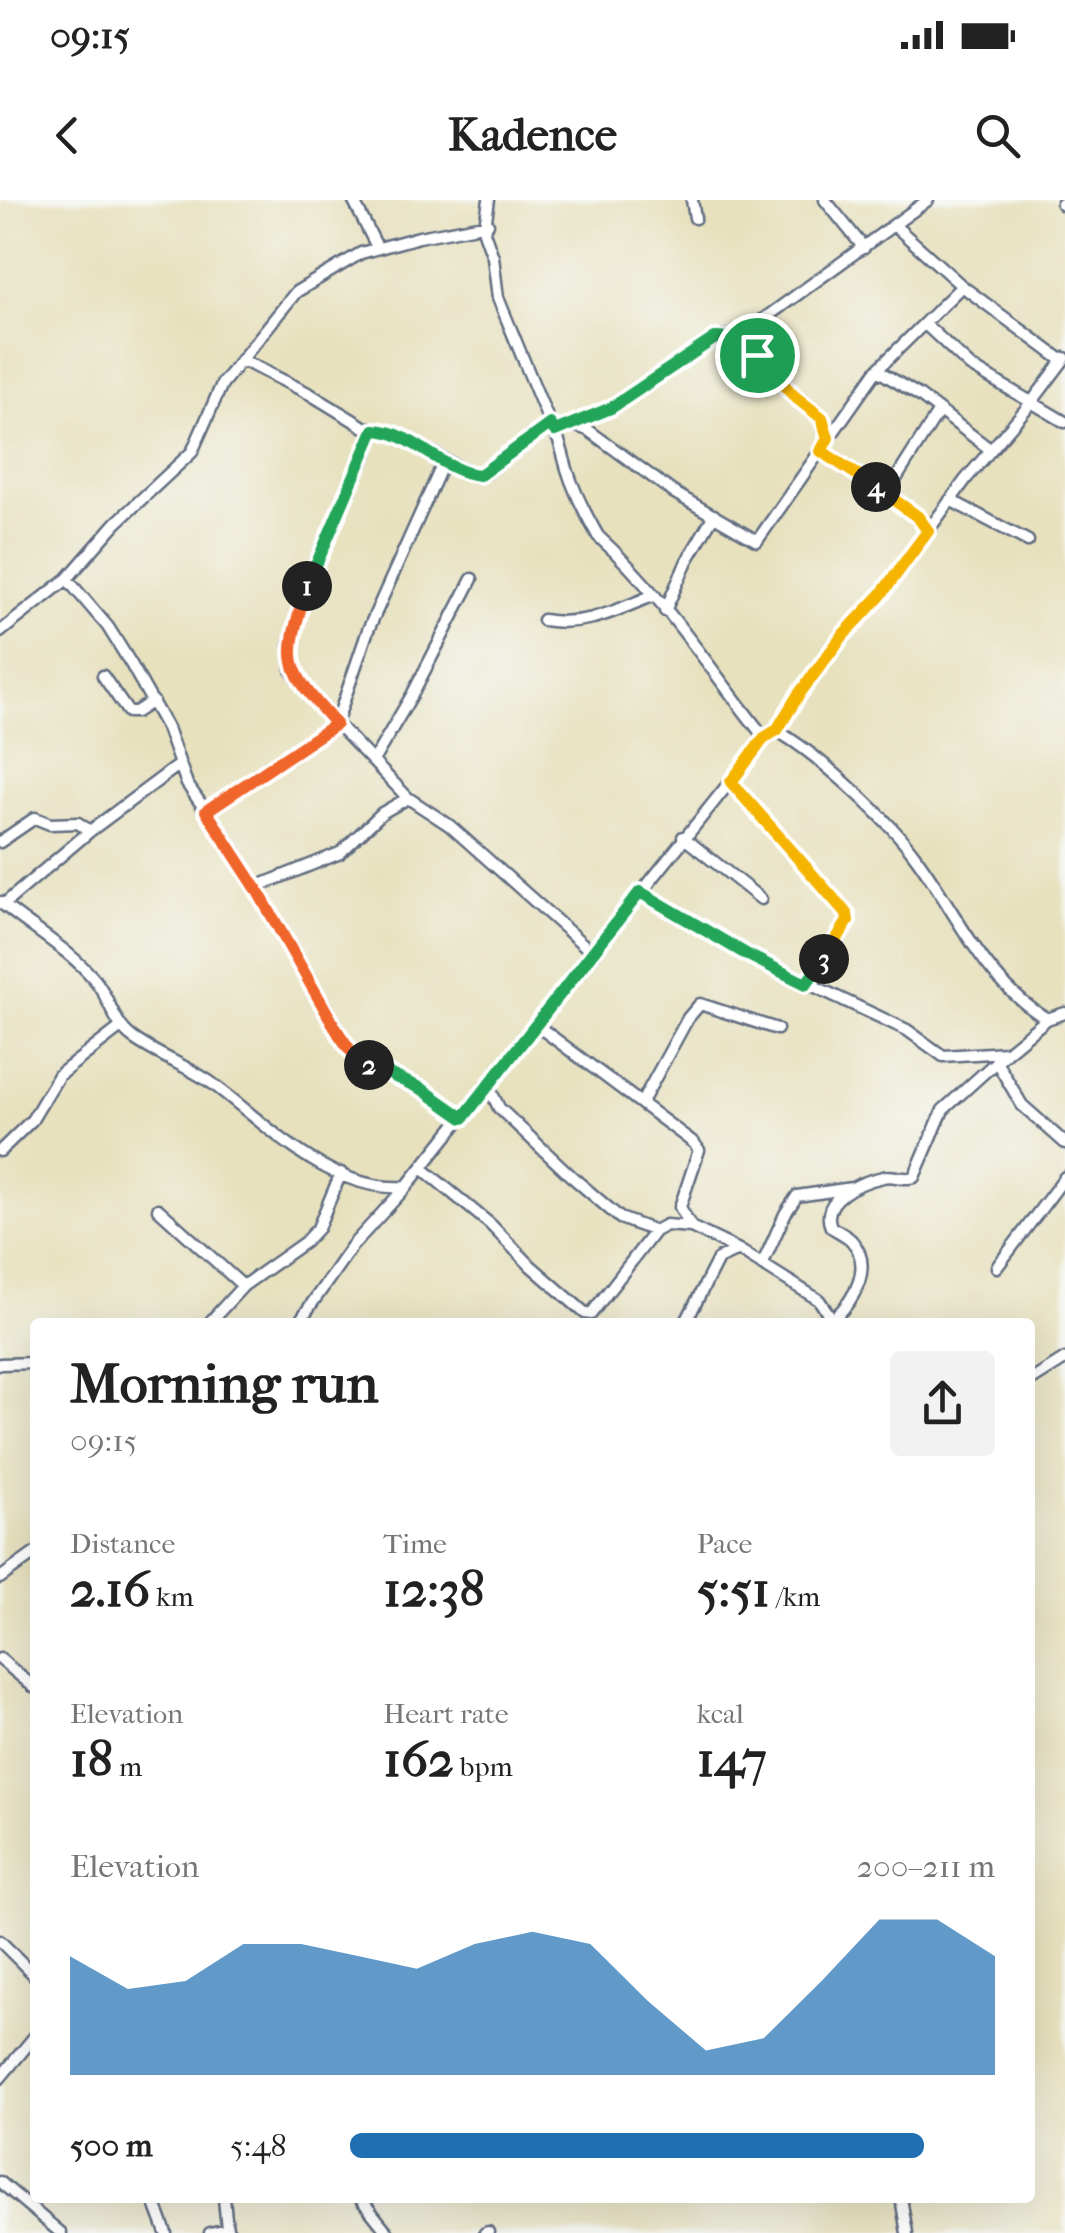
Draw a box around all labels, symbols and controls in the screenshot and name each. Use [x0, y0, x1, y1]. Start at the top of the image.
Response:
text: 09:15 [50, 13, 130, 58]
icon: back [40, 108, 95, 163]
icon: search [970, 108, 1025, 163]
text: Kadence [448, 109, 617, 162]
pin [715, 313, 800, 398]
icon: arrive [730, 328, 785, 383]
pin: 4 [851, 462, 901, 512]
text: 4 [868, 470, 884, 503]
pin: 1 [282, 561, 332, 611]
text: 1 [302, 569, 312, 602]
pin: 3 [799, 934, 849, 984]
text: 3 [818, 942, 830, 975]
pin: 2 [344, 1040, 394, 1090]
text: 2 [362, 1048, 376, 1081]
button: share [890, 1351, 995, 1456]
text: Morning run [70, 1352, 378, 1416]
text: 09:15 [70, 1422, 137, 1459]
text: Distance [70, 1527, 175, 1560]
text: Time [383, 1527, 447, 1560]
text: Pace [697, 1527, 752, 1560]
text: 2.16 [70, 1560, 150, 1619]
text: 12:38 [383, 1560, 485, 1619]
text: 5:51 [697, 1560, 770, 1619]
text: km [150, 1580, 194, 1613]
text: /km [770, 1580, 820, 1613]
text: Elevation [70, 1697, 183, 1730]
text: Heart rate [383, 1697, 509, 1730]
text: kcal [697, 1697, 744, 1730]
text: 18 [70, 1730, 113, 1789]
text: 162 [383, 1730, 454, 1789]
text: 147 [697, 1730, 767, 1789]
text: m [113, 1750, 142, 1783]
text: bpm [454, 1750, 513, 1783]
text: Elevation [70, 1848, 199, 1885]
text: 200–211 m [857, 1848, 995, 1885]
text: 500 m [70, 2127, 153, 2164]
text: 5:48 [230, 2127, 287, 2164]

